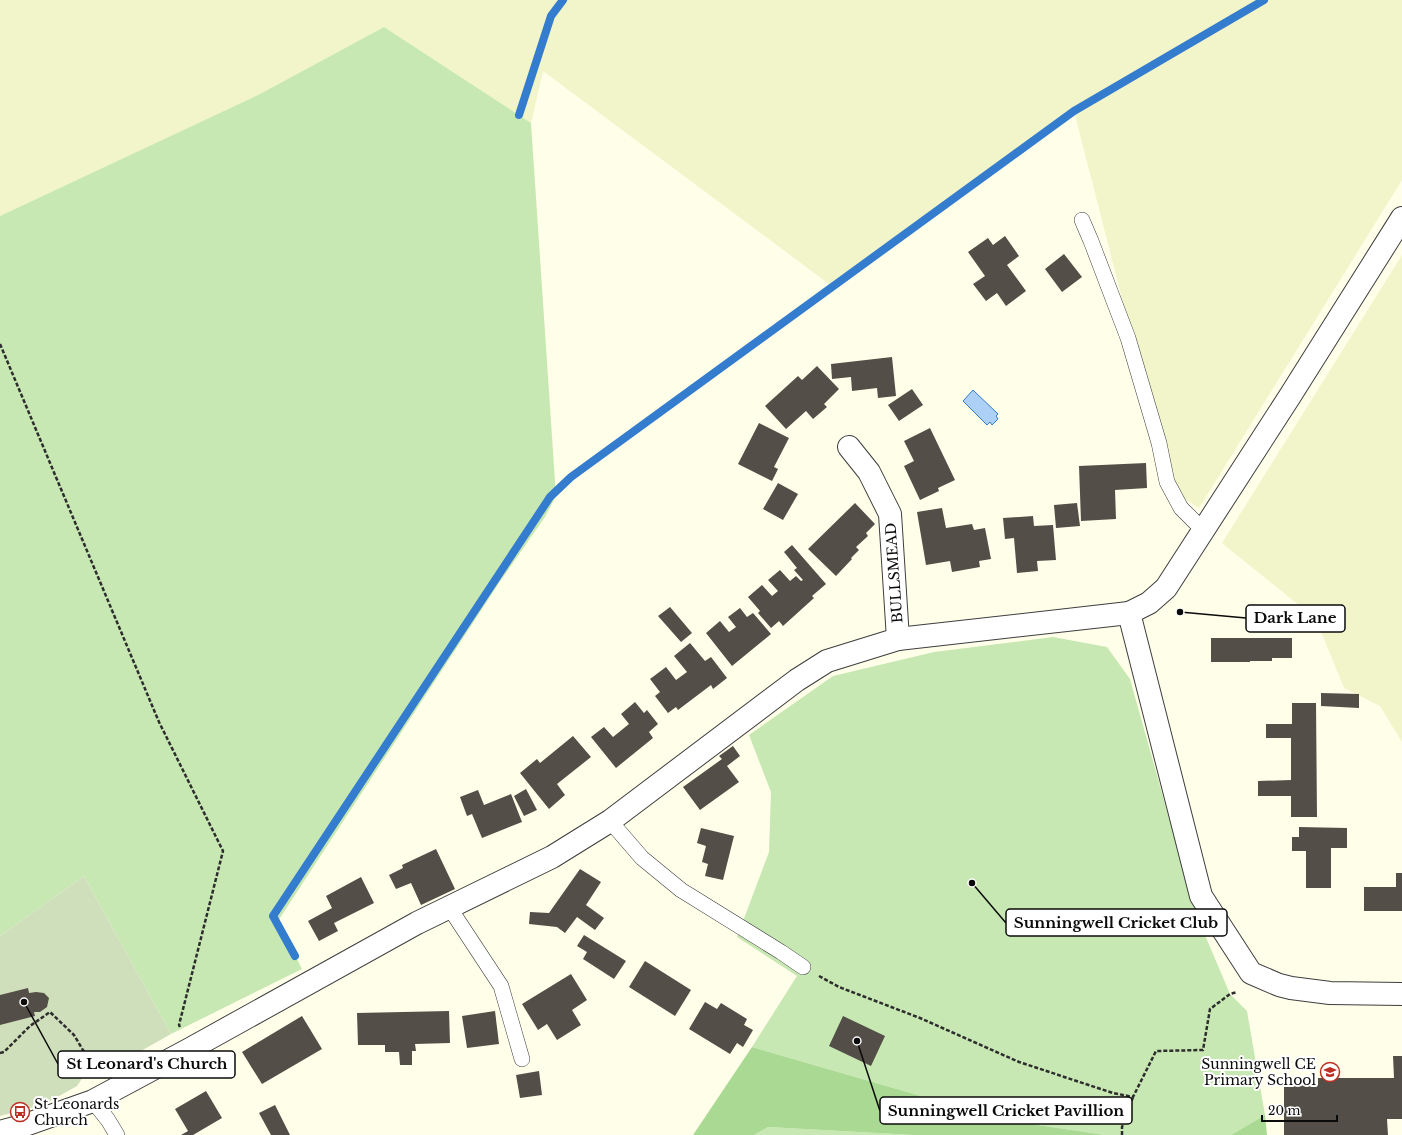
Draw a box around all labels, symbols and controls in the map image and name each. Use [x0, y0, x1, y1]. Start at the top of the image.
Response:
street label: BULLSMEAD [882, 522, 906, 624]
callout: Dark Lane [1246, 605, 1345, 632]
text: Dark Lane [1253, 608, 1337, 627]
callout: Sunningwell Cricket Club [1006, 909, 1227, 936]
text: Sunningwell Cricket Club [1014, 913, 1218, 932]
callout: St Leonard's Church [58, 1051, 235, 1078]
text: St Leonard's Church [66, 1054, 228, 1073]
place label: Sunningwell CE Primary School [1201, 1055, 1316, 1089]
school or university icon: Sunningwell CE Primary School [1319, 1061, 1341, 1083]
place label: St Leonards Church [34, 1095, 119, 1129]
callout: Sunningwell Cricket Pavillion [880, 1097, 1132, 1124]
scale bar [1262, 1097, 1337, 1123]
bus stop icon: St Leonards Church [9, 1101, 31, 1123]
text: Sunningwell Cricket Pavillion [888, 1101, 1124, 1120]
text: 20 m [1268, 1103, 1300, 1118]

